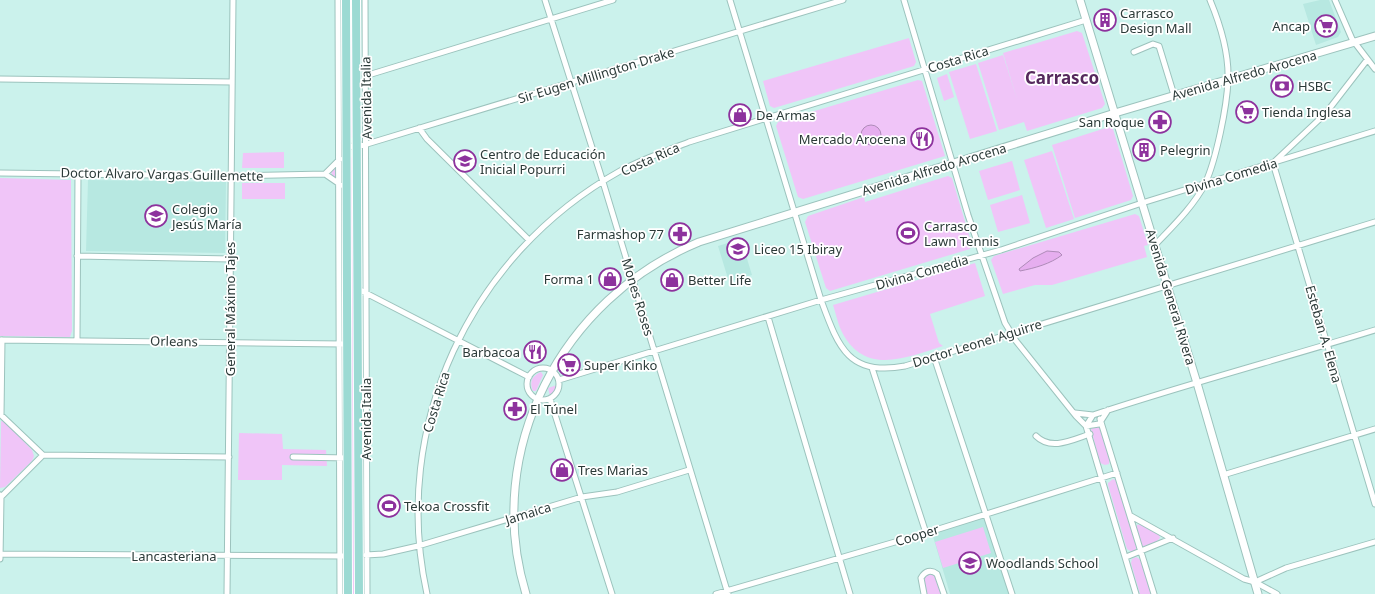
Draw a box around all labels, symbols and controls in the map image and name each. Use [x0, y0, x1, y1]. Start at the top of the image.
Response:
place label: Carrasco Design Mall [1120, 4, 1192, 37]
building icon: Carrasco Design Mall [1092, 7, 1118, 33]
supermarket icon: Ancap [1313, 13, 1339, 39]
place label: Ancap [1272, 17, 1310, 35]
street label: Costa Rica [925, 41, 991, 77]
street label: Sir Eugen Millington Drake [516, 43, 676, 107]
street label: Avenida Alfredo Arocena [1169, 46, 1319, 104]
street label: Avenida Italia [356, 56, 376, 140]
district label: Carrasco [1025, 66, 1099, 89]
bank icon: HSBC [1269, 73, 1295, 99]
place label: HSBC [1298, 77, 1331, 95]
supermarket icon: Tienda Inglesa [1234, 99, 1260, 125]
shop icon: De Armas [727, 102, 753, 128]
place label: Tienda Inglesa [1262, 103, 1351, 121]
place label: De Armas [756, 106, 816, 124]
pharmacy icon: San Roque [1147, 109, 1173, 135]
place label: San Roque [1079, 113, 1144, 131]
restaurant icon: Mercado Arocena [909, 126, 935, 152]
place label: Mercado Arocena [799, 130, 906, 148]
building icon: Pelegrin [1131, 137, 1157, 163]
street label: Costa Rica [618, 138, 682, 180]
street label: Avenida Alfredo Arocena [860, 138, 1008, 200]
place label: Pelegrin [1160, 141, 1211, 159]
place label: Centro de Educación Inicial Popurri [480, 145, 606, 178]
school or university icon: Centro de Educación Inicial Popurri [452, 148, 478, 174]
street label: Divina Comedia [1183, 153, 1279, 199]
street label: Doctor Alvaro Vargas Guillemette [60, 163, 264, 185]
place label: Colegio Jesús María [170, 200, 242, 233]
school or university icon: Colegio Jesús María [143, 203, 169, 229]
place label: Carrasco Lawn Tennis [924, 217, 999, 250]
sports icon: Carrasco Lawn Tennis [895, 220, 921, 246]
pharmacy icon: Farmashop 77 [667, 221, 693, 247]
place label: Farmashop 77 [577, 225, 664, 243]
street label: Avenida General Rivera [1142, 227, 1200, 367]
school or university icon: Liceo 15 Ibiray [725, 236, 751, 262]
place label: Liceo 15 Ibiray [754, 240, 842, 258]
street label: General Máximo Tajes [221, 242, 239, 376]
street label: Divina Comedia [874, 250, 970, 294]
street label: Mones Roses [618, 256, 658, 338]
shop icon: Forma 1 [597, 266, 623, 292]
shop icon: Better Life [659, 267, 685, 293]
place label: Forma 1 [544, 270, 594, 288]
place label: Better Life [688, 271, 751, 289]
street label: Esteban A. Elena [1301, 283, 1347, 385]
street label: Doctor Leonel Aguirre [910, 315, 1044, 371]
street label: Orleans [150, 332, 198, 350]
restaurant icon: Barbacoa [522, 339, 548, 365]
place label: Barbacoa [462, 343, 520, 361]
supermarket icon: Super Kinko [556, 352, 582, 378]
place label: Super Kinko [584, 356, 658, 374]
street label: Costa Rica [418, 369, 454, 435]
street label: Avenida Italia [357, 378, 375, 460]
pharmacy icon: El Túnel [502, 396, 528, 422]
place label: El Túnel [530, 400, 577, 418]
shop icon: Tres Marias [549, 457, 575, 483]
place label: Tres Marias [578, 461, 648, 479]
sports icon: Tekoa Crossfit [376, 493, 402, 519]
place label: Tekoa Crossfit [404, 497, 490, 515]
street label: Jamaica [501, 497, 553, 529]
street label: Cooper [893, 520, 942, 550]
street label: Lancasteriana [131, 547, 217, 565]
school or university icon: Woodlands School [957, 550, 983, 576]
place label: Woodlands School [986, 554, 1098, 572]

